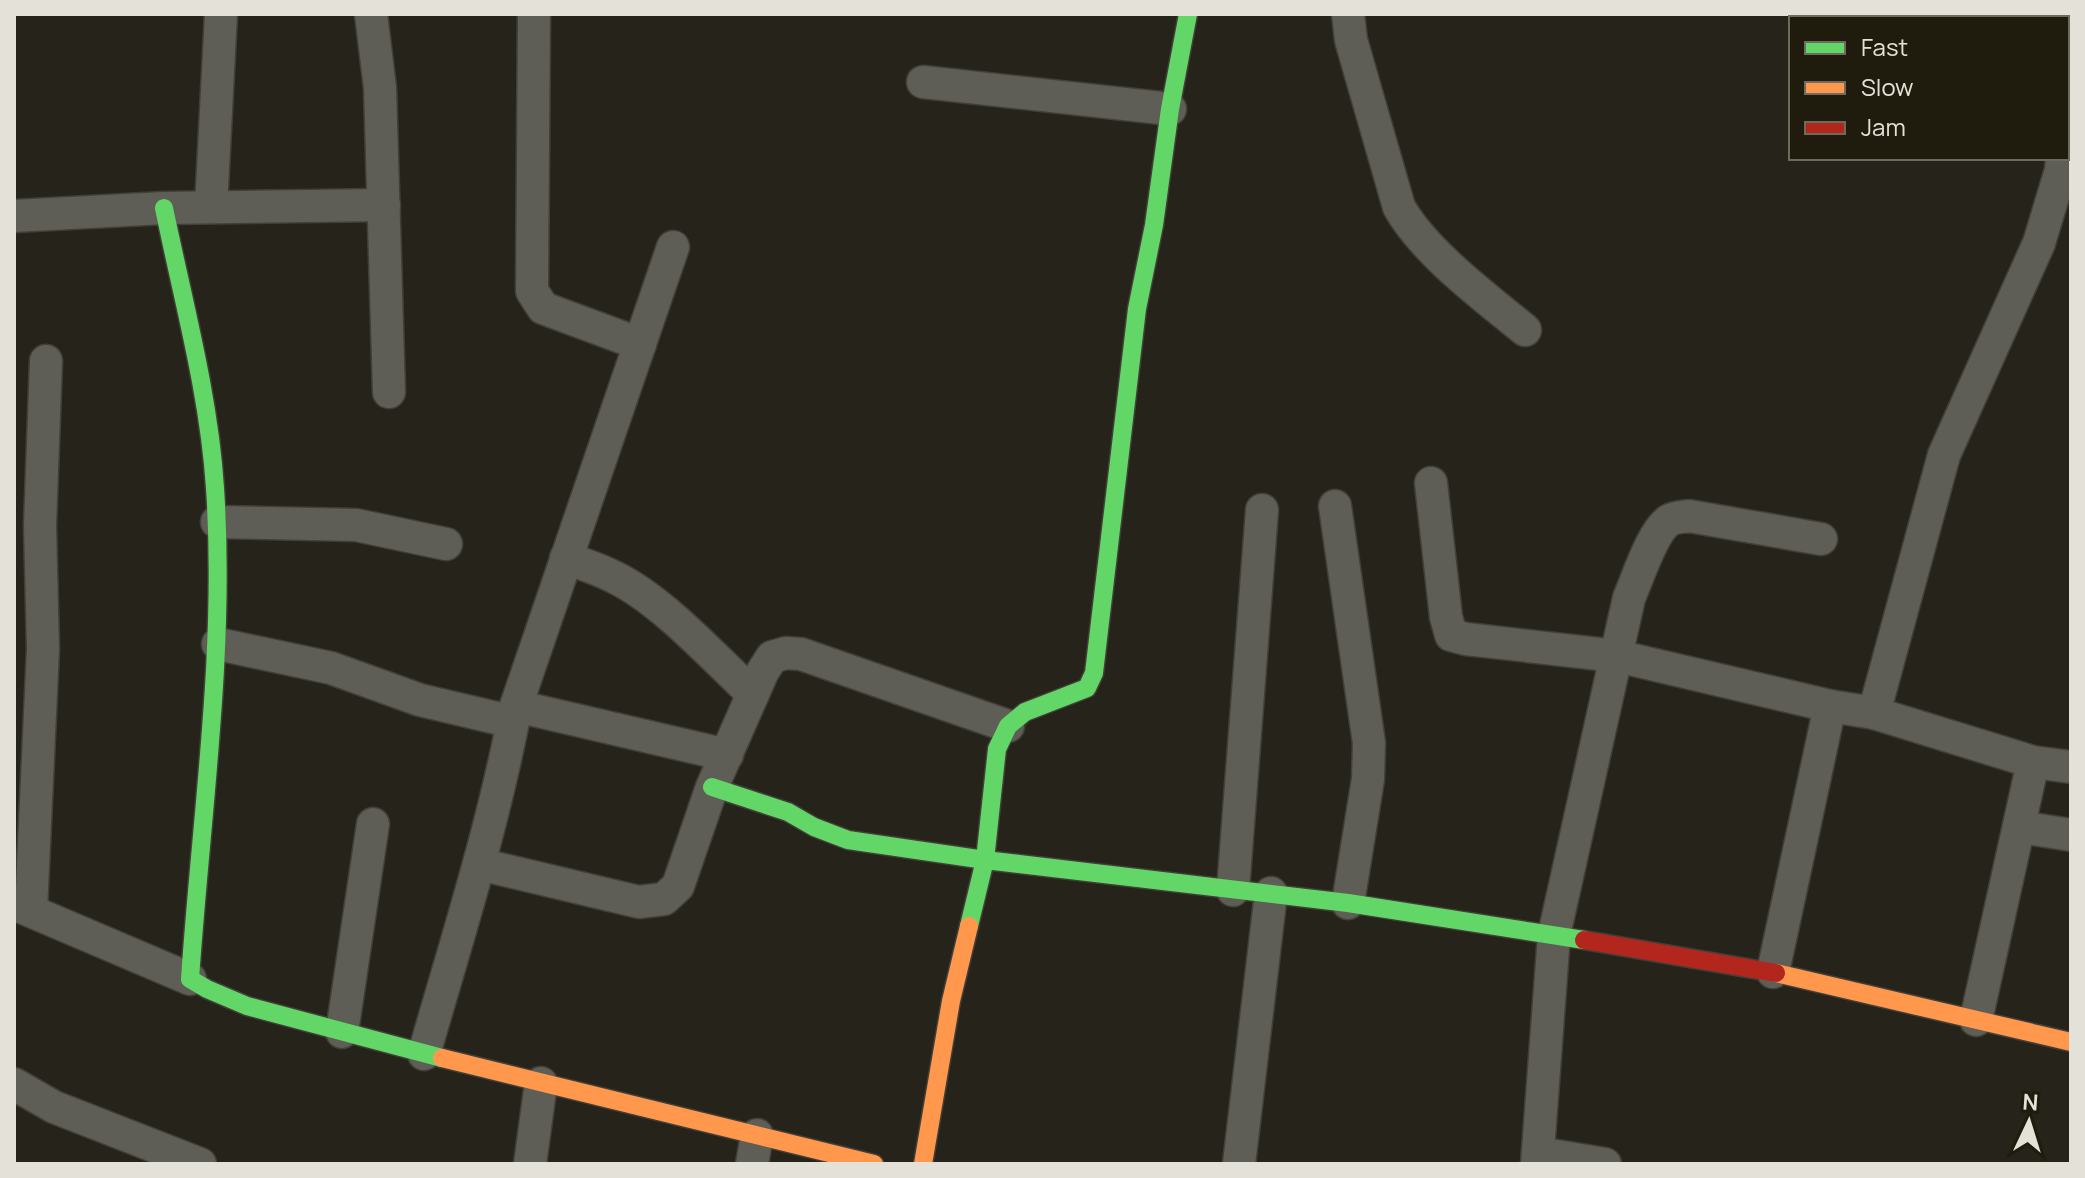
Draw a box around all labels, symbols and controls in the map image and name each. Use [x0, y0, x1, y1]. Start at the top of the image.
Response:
legend [1789, 16, 2069, 160]
text: Fast [1861, 30, 1908, 63]
text: Slow [1861, 70, 1914, 103]
text: Jam [1861, 110, 1906, 143]
north arrow [1989, 1082, 2069, 1162]
text: N [2021, 1087, 2039, 1118]

